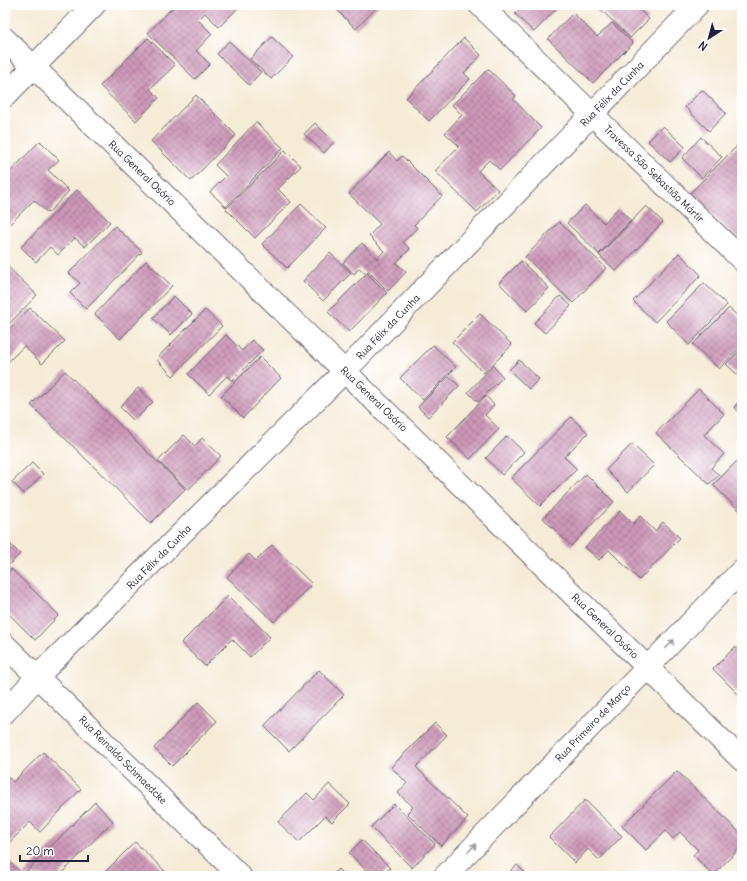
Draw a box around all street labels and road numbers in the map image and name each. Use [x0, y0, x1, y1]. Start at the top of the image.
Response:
street label: Rua Félix da Cunha [577, 58, 647, 129]
street label: Travessa São Sebastião Mártir [601, 123, 707, 225]
street label: Rua General Osório [106, 138, 178, 209]
street label: Rua Félix da Cunha [353, 291, 423, 362]
street label: Rua General Osório [338, 364, 410, 435]
street label: Rua Félix da Cunha [124, 522, 194, 592]
street label: Rua General Osório [569, 591, 641, 662]
street label: Rua Primeiro de Março [553, 681, 634, 765]
street label: Rua Reinaldo Schmaedcke [76, 713, 170, 807]

